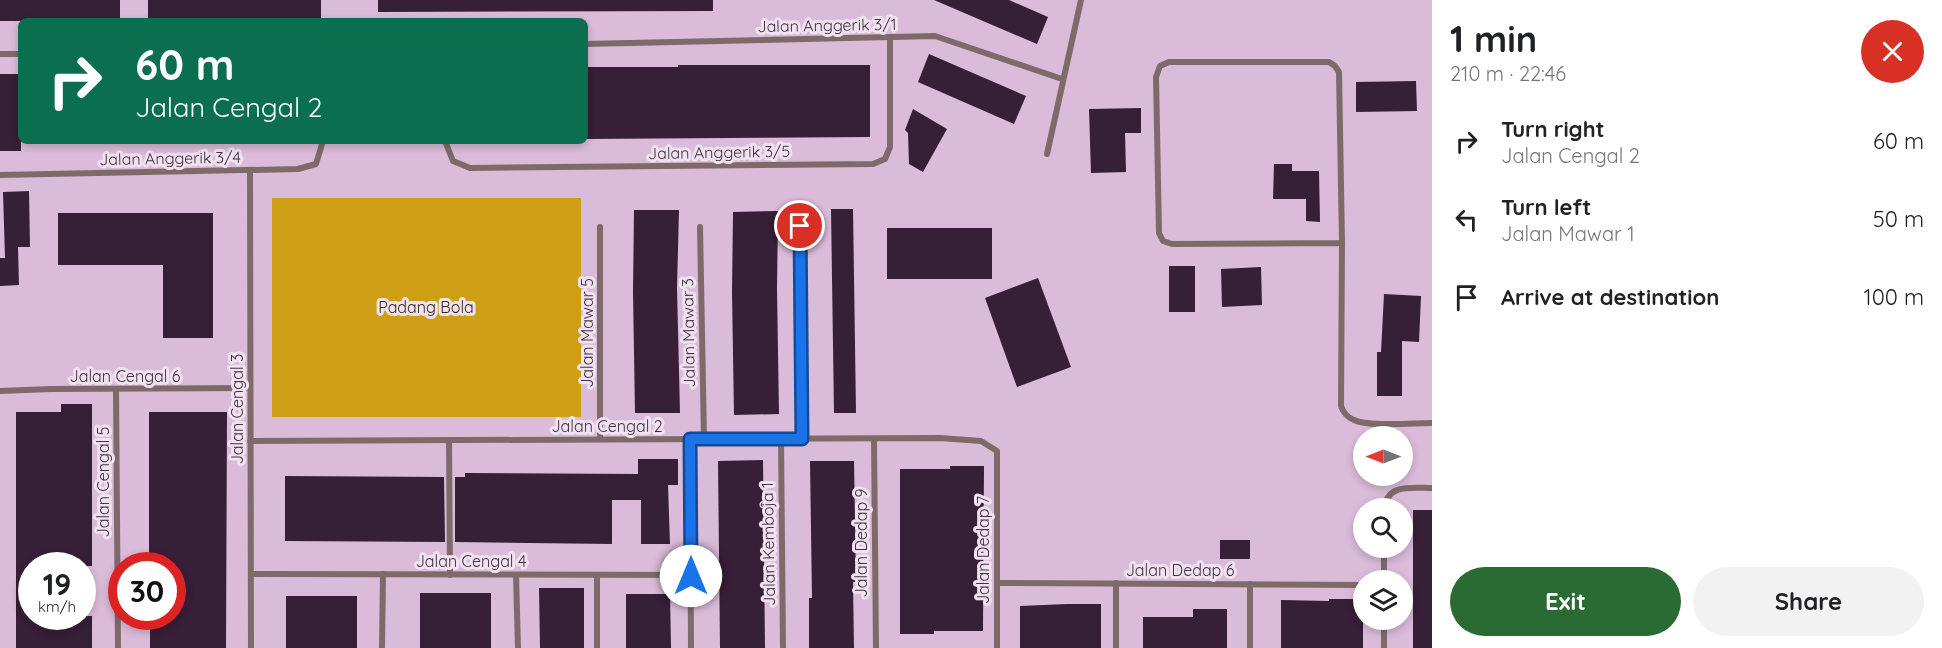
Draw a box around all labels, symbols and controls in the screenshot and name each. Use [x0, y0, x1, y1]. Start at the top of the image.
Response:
street label: Jalan Anggerik 3/1 [757, 14, 897, 36]
text: 1 min [1450, 16, 1537, 61]
button: close [1861, 20, 1924, 83]
text: 60 m [135, 38, 235, 91]
icon: right [36, 42, 114, 120]
text: 210 m · 22:46 [1450, 61, 1566, 86]
text: Jalan Cengal 2 [135, 90, 322, 124]
text: Turn right [1501, 115, 1605, 143]
icon: right [1450, 125, 1483, 158]
text: 60 m [1873, 127, 1924, 155]
street label: Jalan Anggerik 3/5 [648, 141, 790, 163]
text: Jalan Cengal 2 [1501, 143, 1640, 168]
street label: Jalan Anggerik 3/4 [99, 147, 241, 169]
text: Turn left [1501, 193, 1591, 221]
pin [774, 200, 825, 251]
icon: left [1450, 203, 1483, 236]
text: 50 m [1873, 205, 1924, 233]
icon: arrive [783, 209, 816, 242]
text: Jalan Mawar 1 [1501, 221, 1635, 246]
street label: Jalan Mawar 5 [577, 278, 597, 388]
street label: Jalan Mawar 3 [677, 278, 699, 388]
icon: arrive [1450, 281, 1483, 314]
text: Arrive at destination [1501, 283, 1719, 311]
text: 100 m [1864, 283, 1924, 311]
park label: Padang Bola [378, 297, 474, 317]
street label: Jalan Cengal 3 [227, 354, 247, 464]
street label: Jalan Cengal 6 [70, 366, 181, 386]
street label: Jalan Cengal 2 [551, 416, 663, 436]
north arrow [1353, 426, 1413, 486]
map controls [1353, 426, 1413, 630]
street label: Jalan Cengal 5 [93, 427, 113, 537]
street label: Jalan Kemboja 1 [757, 482, 779, 606]
street label: Jalan Dedap 9 [851, 488, 871, 597]
street label: Jalan Dedap 7 [973, 496, 993, 604]
button: search [1353, 498, 1413, 558]
position arrow [659, 544, 723, 608]
street label: Jalan Cengal 4 [416, 551, 526, 571]
speed limit sign: 30 [108, 552, 186, 630]
street label: Jalan Dedap 6 [1126, 560, 1235, 580]
text: 19 [43, 565, 71, 603]
button: Exit [1450, 567, 1681, 636]
button: Share [1693, 567, 1924, 636]
button: layers [1353, 570, 1413, 630]
text: km/h [38, 597, 76, 616]

